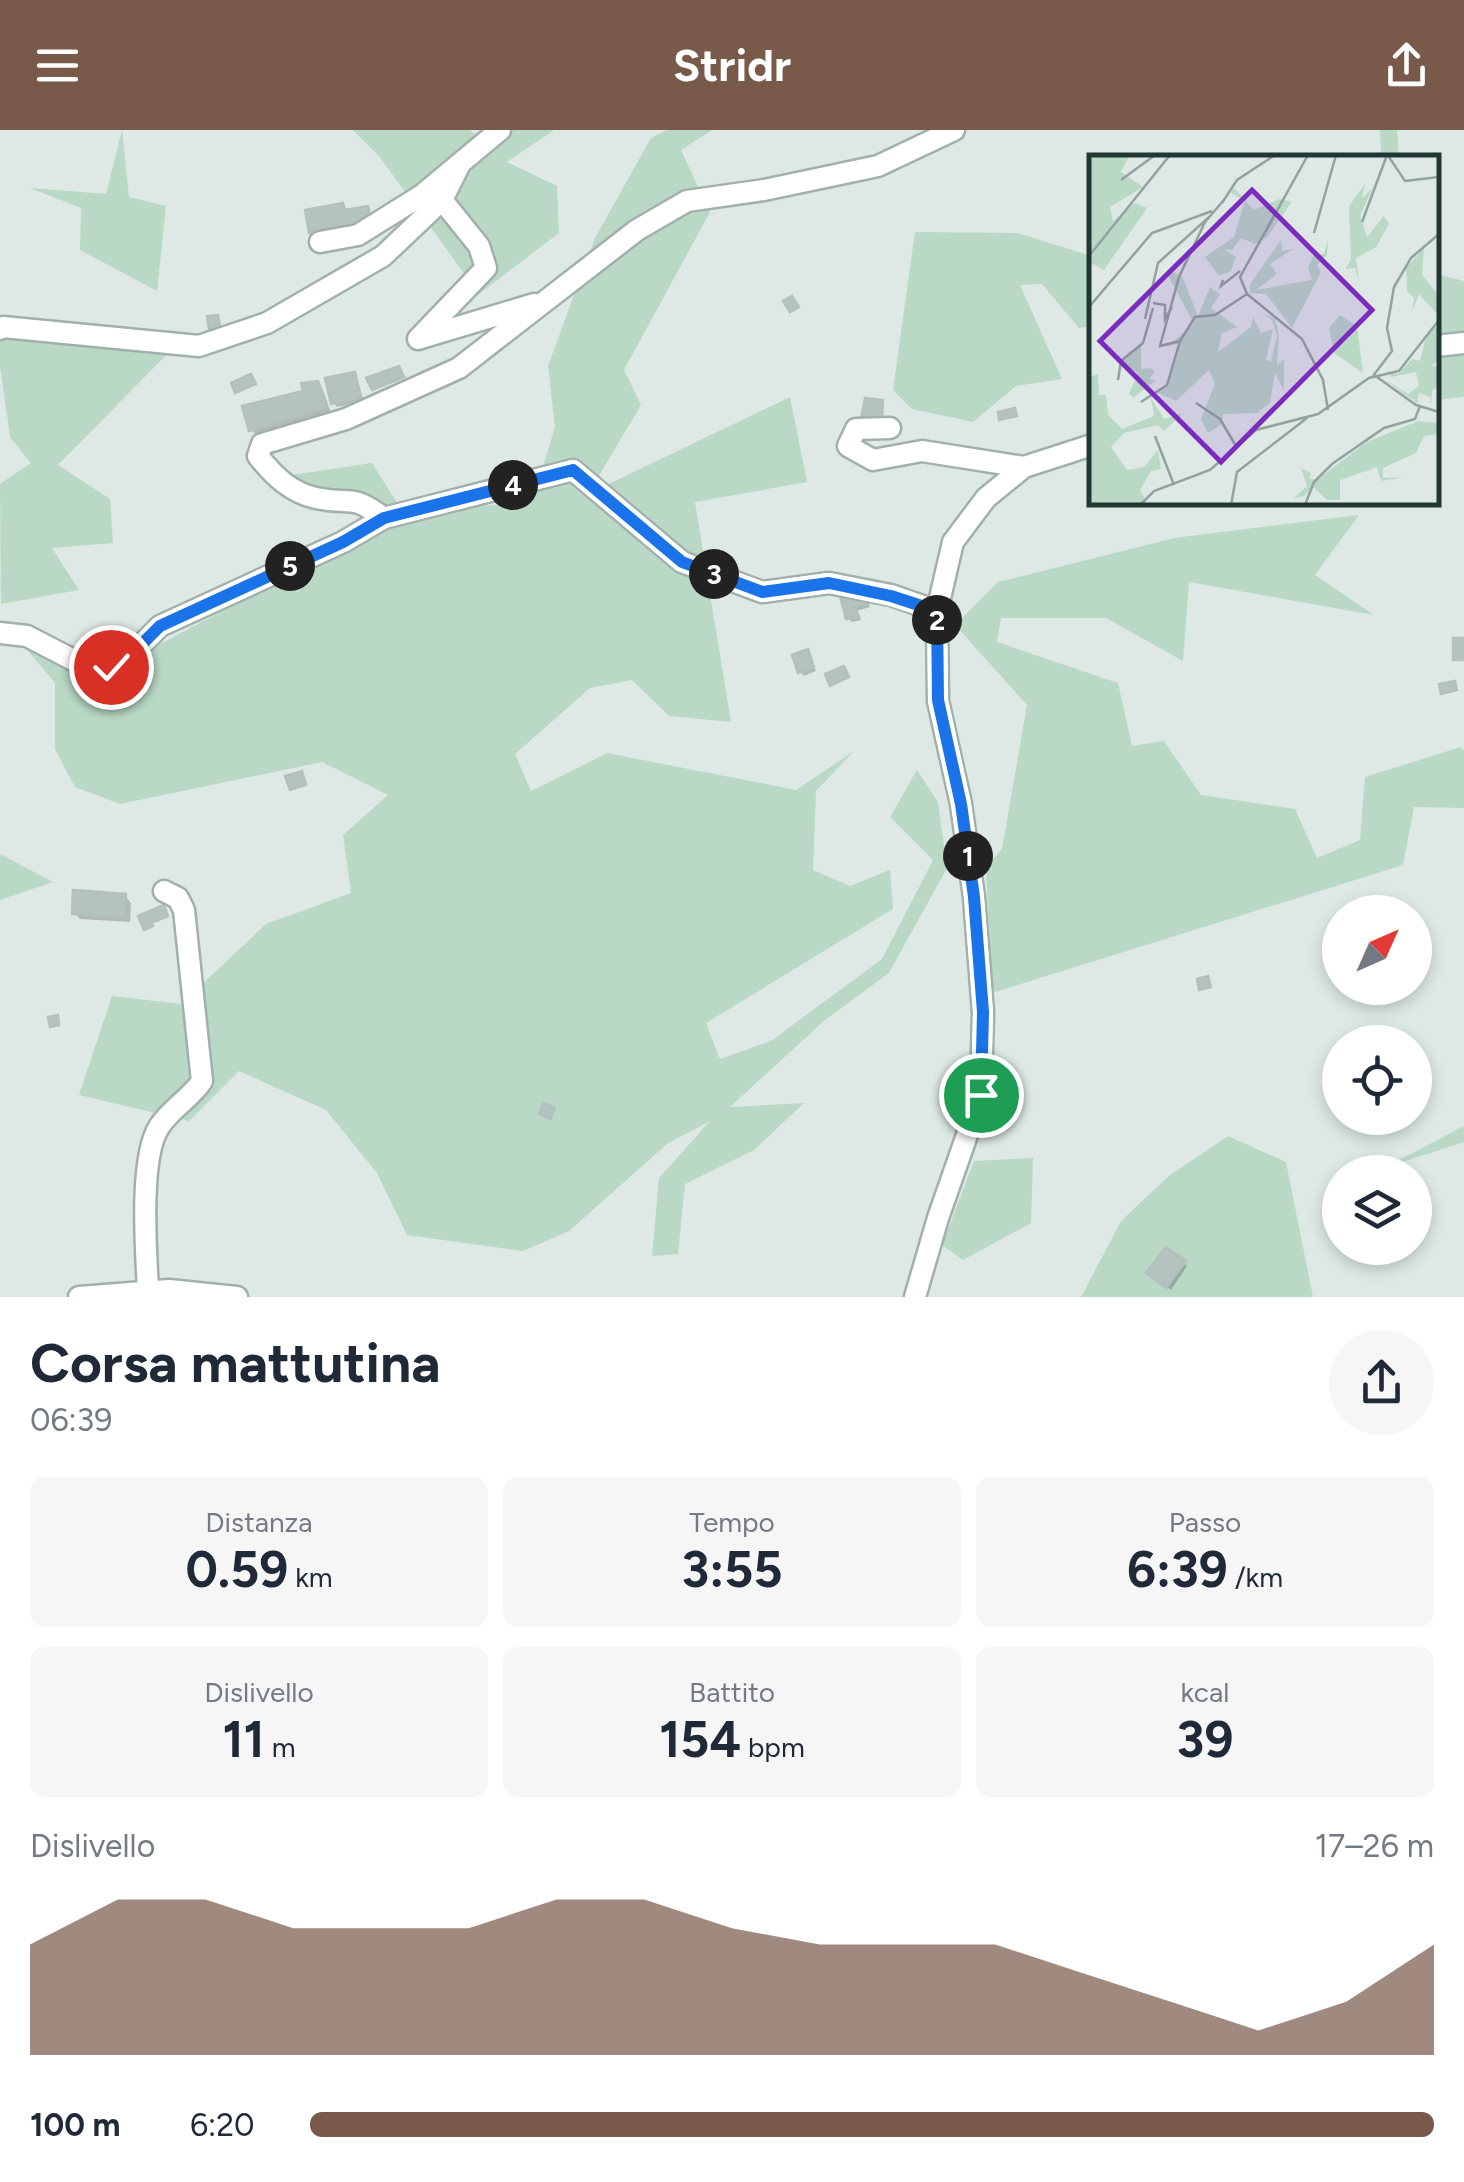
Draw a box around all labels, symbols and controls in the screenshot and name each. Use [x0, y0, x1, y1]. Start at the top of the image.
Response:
icon: menu [30, 38, 85, 93]
text: Stridr [673, 38, 791, 92]
icon: share [1379, 38, 1434, 93]
inset map [1089, 155, 1439, 505]
pin: 4 [488, 460, 538, 510]
text: 4 [504, 468, 522, 502]
pin: 5 [265, 541, 315, 591]
text: 5 [282, 549, 298, 583]
pin: 3 [689, 549, 739, 599]
text: 3 [706, 557, 722, 591]
pin: 2 [912, 595, 962, 645]
text: 2 [929, 603, 945, 637]
pin [69, 625, 154, 710]
icon: check [84, 640, 139, 695]
pin: 1 [943, 831, 993, 881]
text: 1 [962, 839, 974, 873]
north arrow [1322, 895, 1432, 1005]
map controls [1322, 895, 1432, 1265]
button: locate [1322, 1025, 1432, 1135]
pin [939, 1053, 1024, 1138]
icon: arrive [954, 1068, 1009, 1123]
button: layers [1322, 1155, 1432, 1265]
text: Corsa mattutina [30, 1330, 441, 1396]
button: share [1329, 1330, 1434, 1435]
text: 06:39 [30, 1401, 112, 1439]
text: Distanza [205, 1505, 313, 1539]
text: Tempo [689, 1505, 775, 1539]
text: Passo [1169, 1505, 1241, 1539]
text: 0.59 [185, 1539, 288, 1600]
text: 3:55 [682, 1539, 782, 1600]
text: 6:39 [1127, 1539, 1228, 1600]
text: km [288, 1560, 333, 1594]
text: /km [1228, 1560, 1283, 1594]
text: Dislivello [204, 1675, 314, 1709]
text: Battito [689, 1675, 775, 1709]
text: kcal [1181, 1675, 1229, 1709]
text: 11 [223, 1709, 265, 1770]
text: 154 [659, 1709, 741, 1770]
text: 39 [1177, 1709, 1233, 1770]
text: m [265, 1730, 295, 1764]
text: bpm [741, 1730, 805, 1764]
text: Dislivello [30, 1827, 155, 1865]
text: 17–26 m [1315, 1827, 1434, 1865]
text: 100 m [30, 2106, 121, 2144]
text: 6:20 [190, 2106, 255, 2144]

